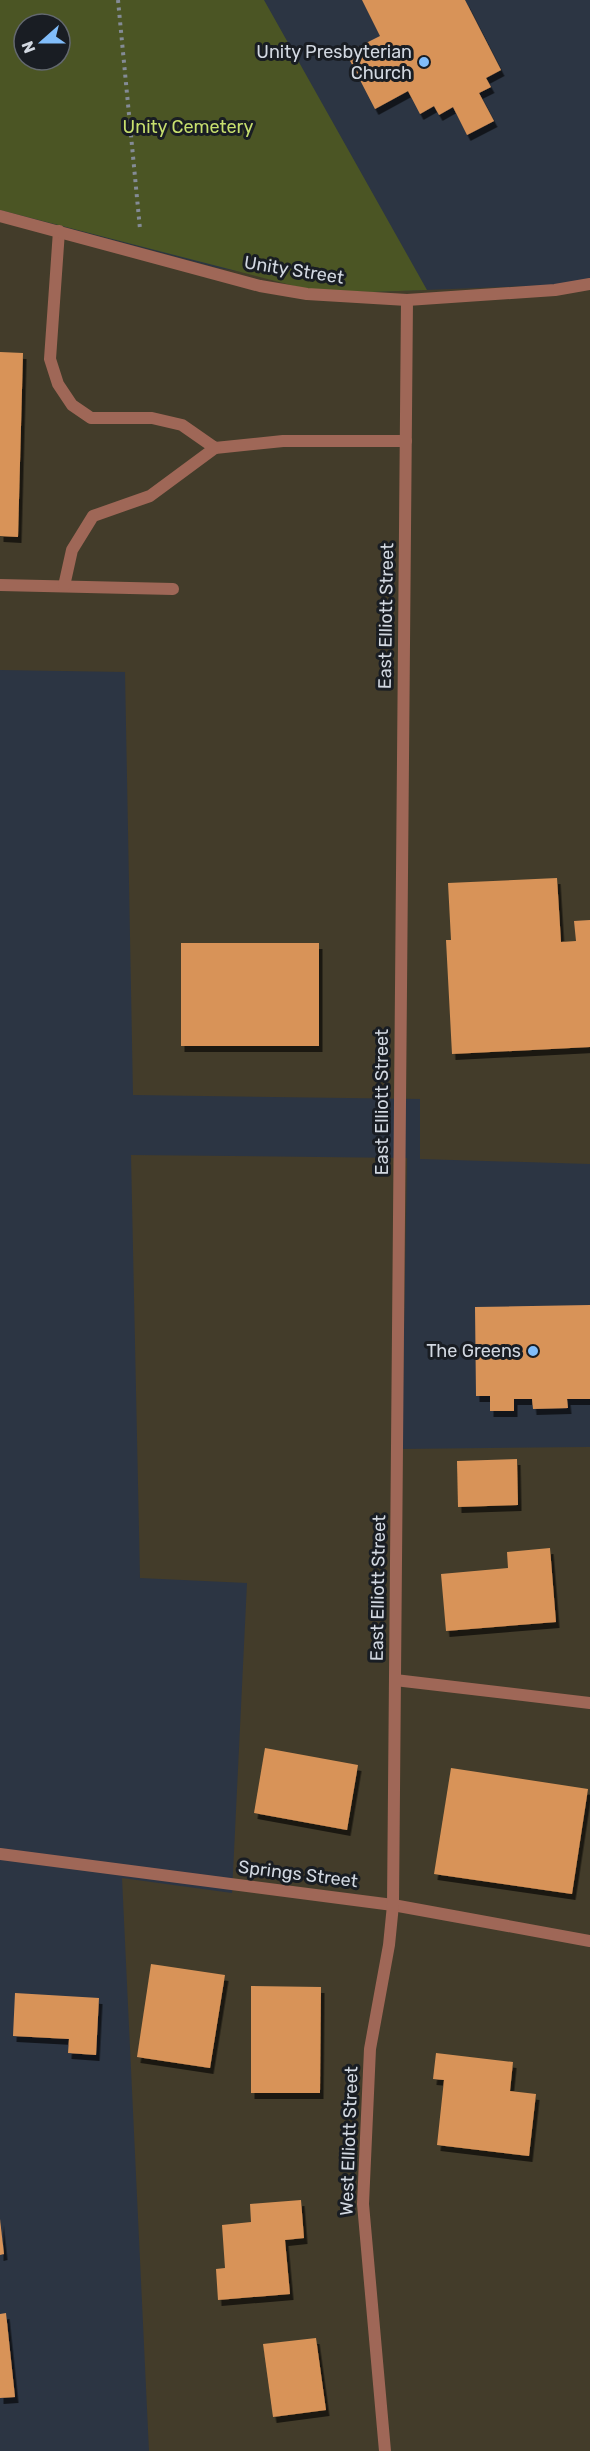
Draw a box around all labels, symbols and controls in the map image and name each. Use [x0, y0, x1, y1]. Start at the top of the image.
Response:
north arrow [12, 12, 72, 72]
text: N [18, 38, 39, 56]
place label: Unity Presbyterian Church [256, 41, 412, 84]
marker: Unity Presbyterian Church [417, 55, 431, 69]
park label: Unity Cemetery [123, 116, 253, 138]
street label: Unity Street [242, 251, 346, 289]
street label: East Elliott Street [374, 543, 398, 689]
street label: East Elliott Street [371, 1029, 393, 1175]
place label: The Greens [426, 1340, 521, 1362]
marker: The Greens [526, 1344, 540, 1358]
street label: East Elliott Street [366, 1515, 390, 1661]
street label: Springs Street [237, 1856, 359, 1892]
street label: West Elliott Street [335, 2066, 363, 2216]

